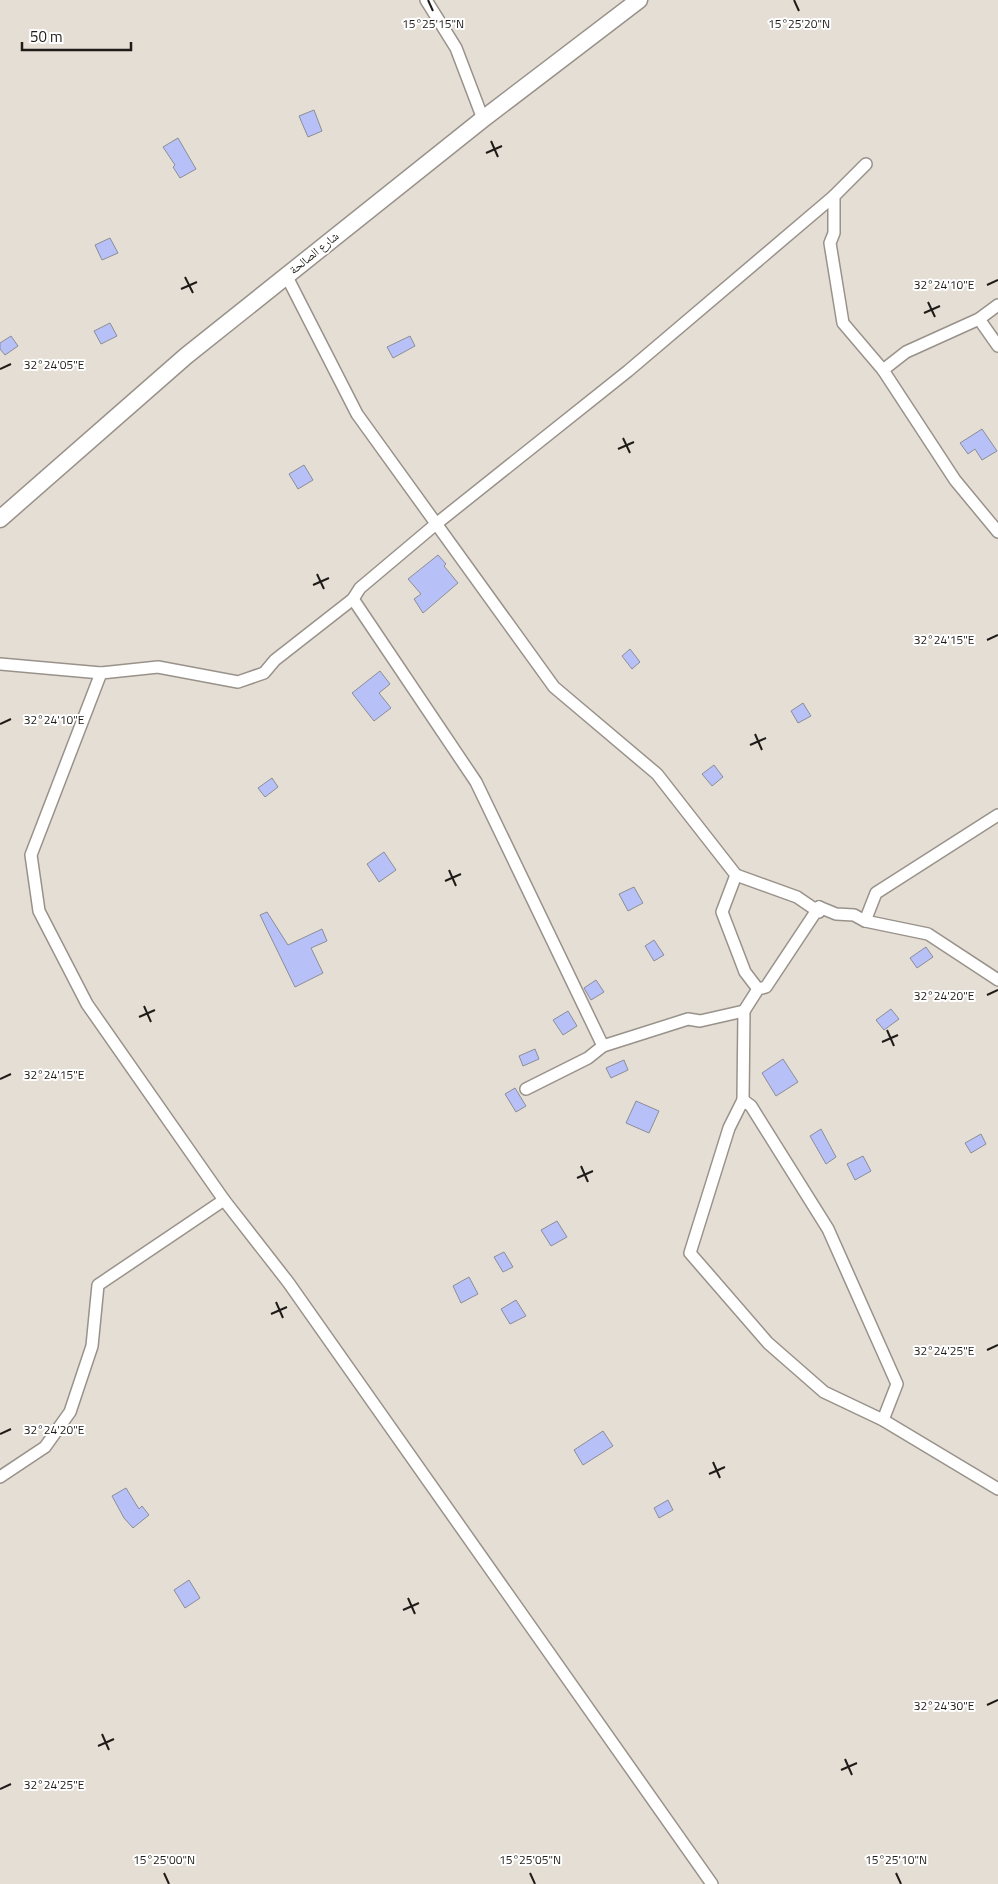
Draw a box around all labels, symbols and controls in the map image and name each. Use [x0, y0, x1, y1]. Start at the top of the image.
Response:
text: 15°25'15"N [402, 14, 464, 33]
text: 15°25'20"N [768, 14, 830, 33]
scale bar [22, 20, 131, 52]
text: 50 m [30, 25, 63, 48]
street label: شارع الصالحة [285, 227, 343, 279]
text: 32°24'10"E [914, 275, 975, 294]
text: 32°24'05"E [24, 355, 85, 374]
text: 32°24'15"E [914, 630, 975, 649]
text: 32°24'10"E [24, 710, 85, 729]
text: 32°24'20"E [914, 986, 975, 1005]
text: 32°24'15"E [24, 1065, 85, 1084]
text: 32°24'25"E [914, 1341, 975, 1360]
text: 32°24'20"E [24, 1420, 85, 1439]
text: 32°24'30"E [914, 1696, 975, 1715]
text: 32°24'25"E [24, 1775, 85, 1794]
text: 15°25'00"N [133, 1850, 195, 1869]
text: 15°25'05"N [499, 1850, 561, 1869]
text: 15°25'10"N [865, 1850, 927, 1869]

